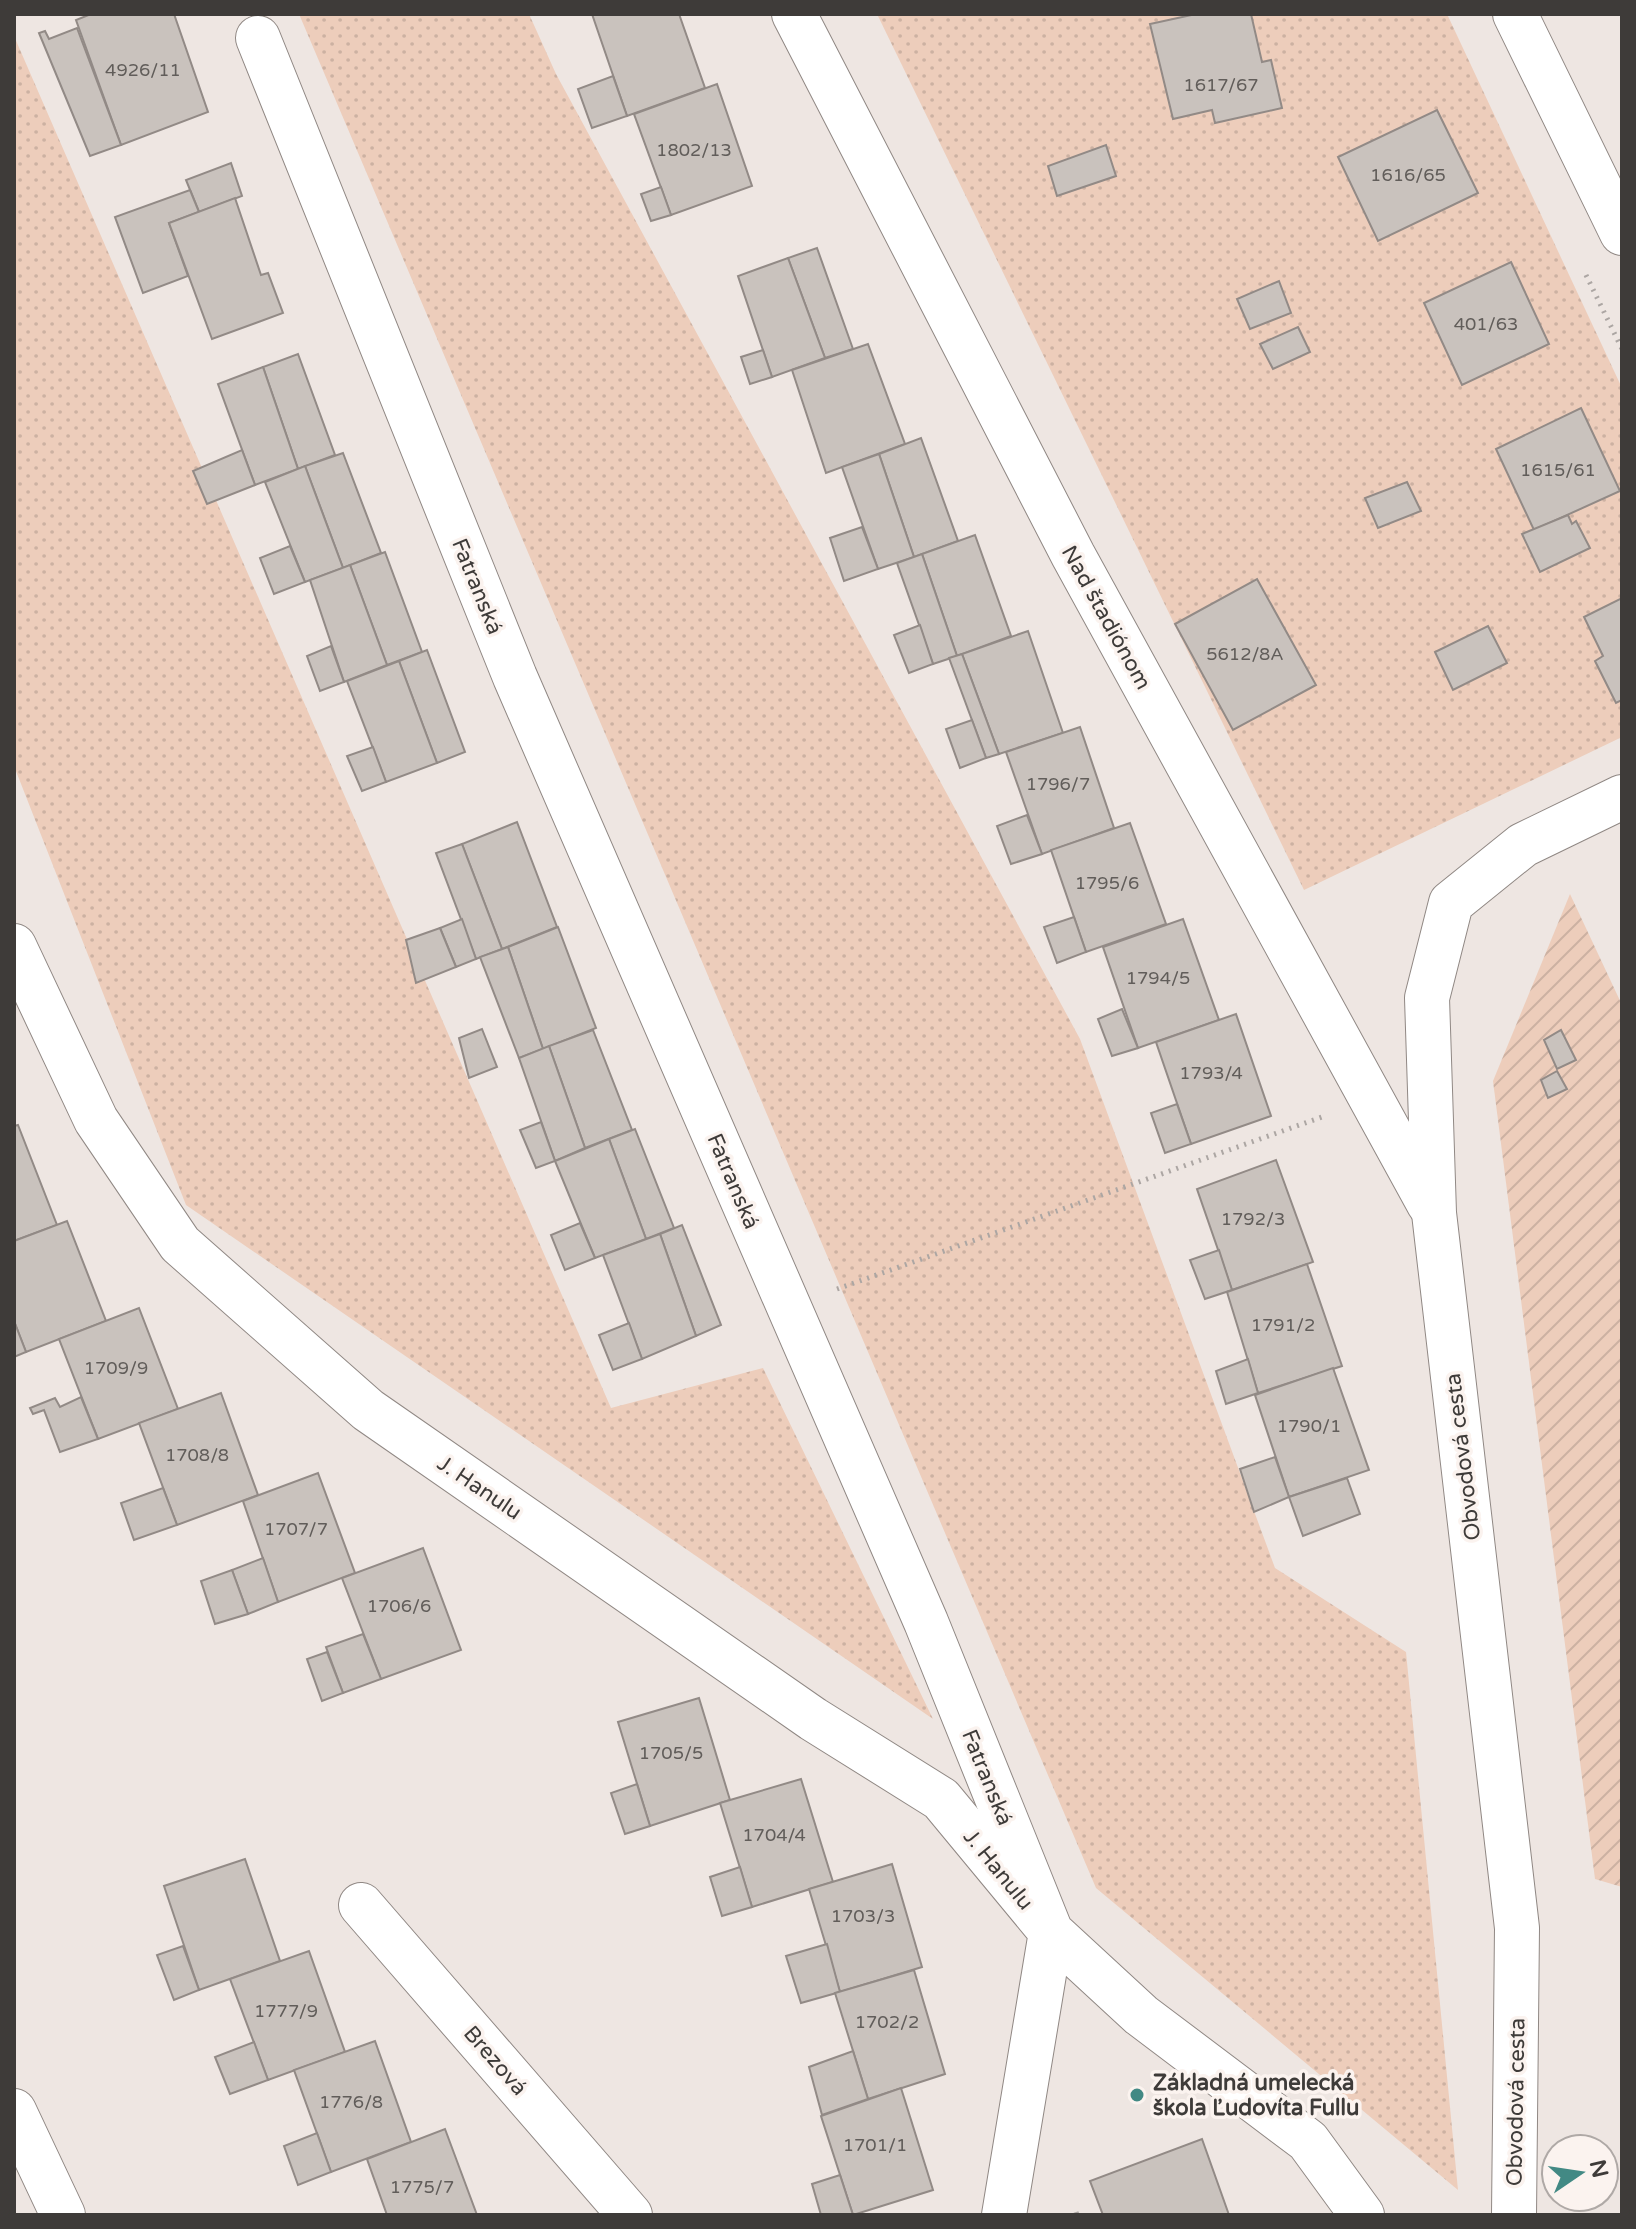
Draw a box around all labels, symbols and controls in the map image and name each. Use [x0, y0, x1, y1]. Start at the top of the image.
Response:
house number: 4926/11 [105, 59, 181, 81]
house number: 1617/67 [1183, 74, 1259, 96]
house number: 1802/13 [656, 139, 732, 161]
house number: 1616/65 [1370, 164, 1446, 186]
house number: 401/63 [1454, 313, 1518, 335]
house number: 1615/61 [1520, 459, 1596, 481]
street label: Fatranská [446, 535, 508, 638]
street label: Nad štadiónom [1056, 541, 1156, 694]
house number: 5612/8A [1206, 643, 1284, 665]
house number: 1796/7 [1026, 773, 1090, 795]
house number: 1795/6 [1075, 872, 1139, 894]
house number: 1794/5 [1126, 967, 1190, 989]
house number: 1793/4 [1179, 1062, 1243, 1084]
street label: Fatranská [701, 1130, 765, 1233]
house number: 1792/3 [1221, 1208, 1285, 1230]
house number: 1791/2 [1251, 1314, 1315, 1336]
house number: 1709/9 [84, 1357, 148, 1379]
street label: Obvodová cesta [1440, 1372, 1486, 1542]
house number: 1790/1 [1277, 1415, 1341, 1437]
house number: 1708/8 [165, 1444, 229, 1466]
street label: J. Hanulu [432, 1450, 527, 1526]
house number: 1707/7 [264, 1518, 328, 1540]
house number: 1706/6 [367, 1595, 431, 1617]
street label: Fatranská [956, 1726, 1018, 1829]
house number: 1705/5 [639, 1742, 703, 1764]
house number: 1704/4 [742, 1824, 806, 1846]
street label: J. Hanulu [958, 1824, 1039, 1915]
house number: 1703/3 [831, 1905, 895, 1927]
house number: 1777/9 [254, 2000, 318, 2022]
house number: 1702/2 [855, 2011, 919, 2033]
street label: Obvodová cesta [1502, 2018, 1530, 2186]
street label: Brezová [458, 2021, 533, 2101]
place label: Základná umelecká škola Ľudovíta Fullu [1153, 2070, 1359, 2121]
marker: Základná umelecká škola Ľudovíta Fullu [1128, 2086, 1146, 2104]
house number: 1776/8 [319, 2091, 383, 2113]
north arrow [1540, 2133, 1620, 2213]
house number: 1701/1 [843, 2134, 907, 2156]
text: N [1584, 2157, 1613, 2180]
house number: 1775/7 [390, 2176, 454, 2198]

